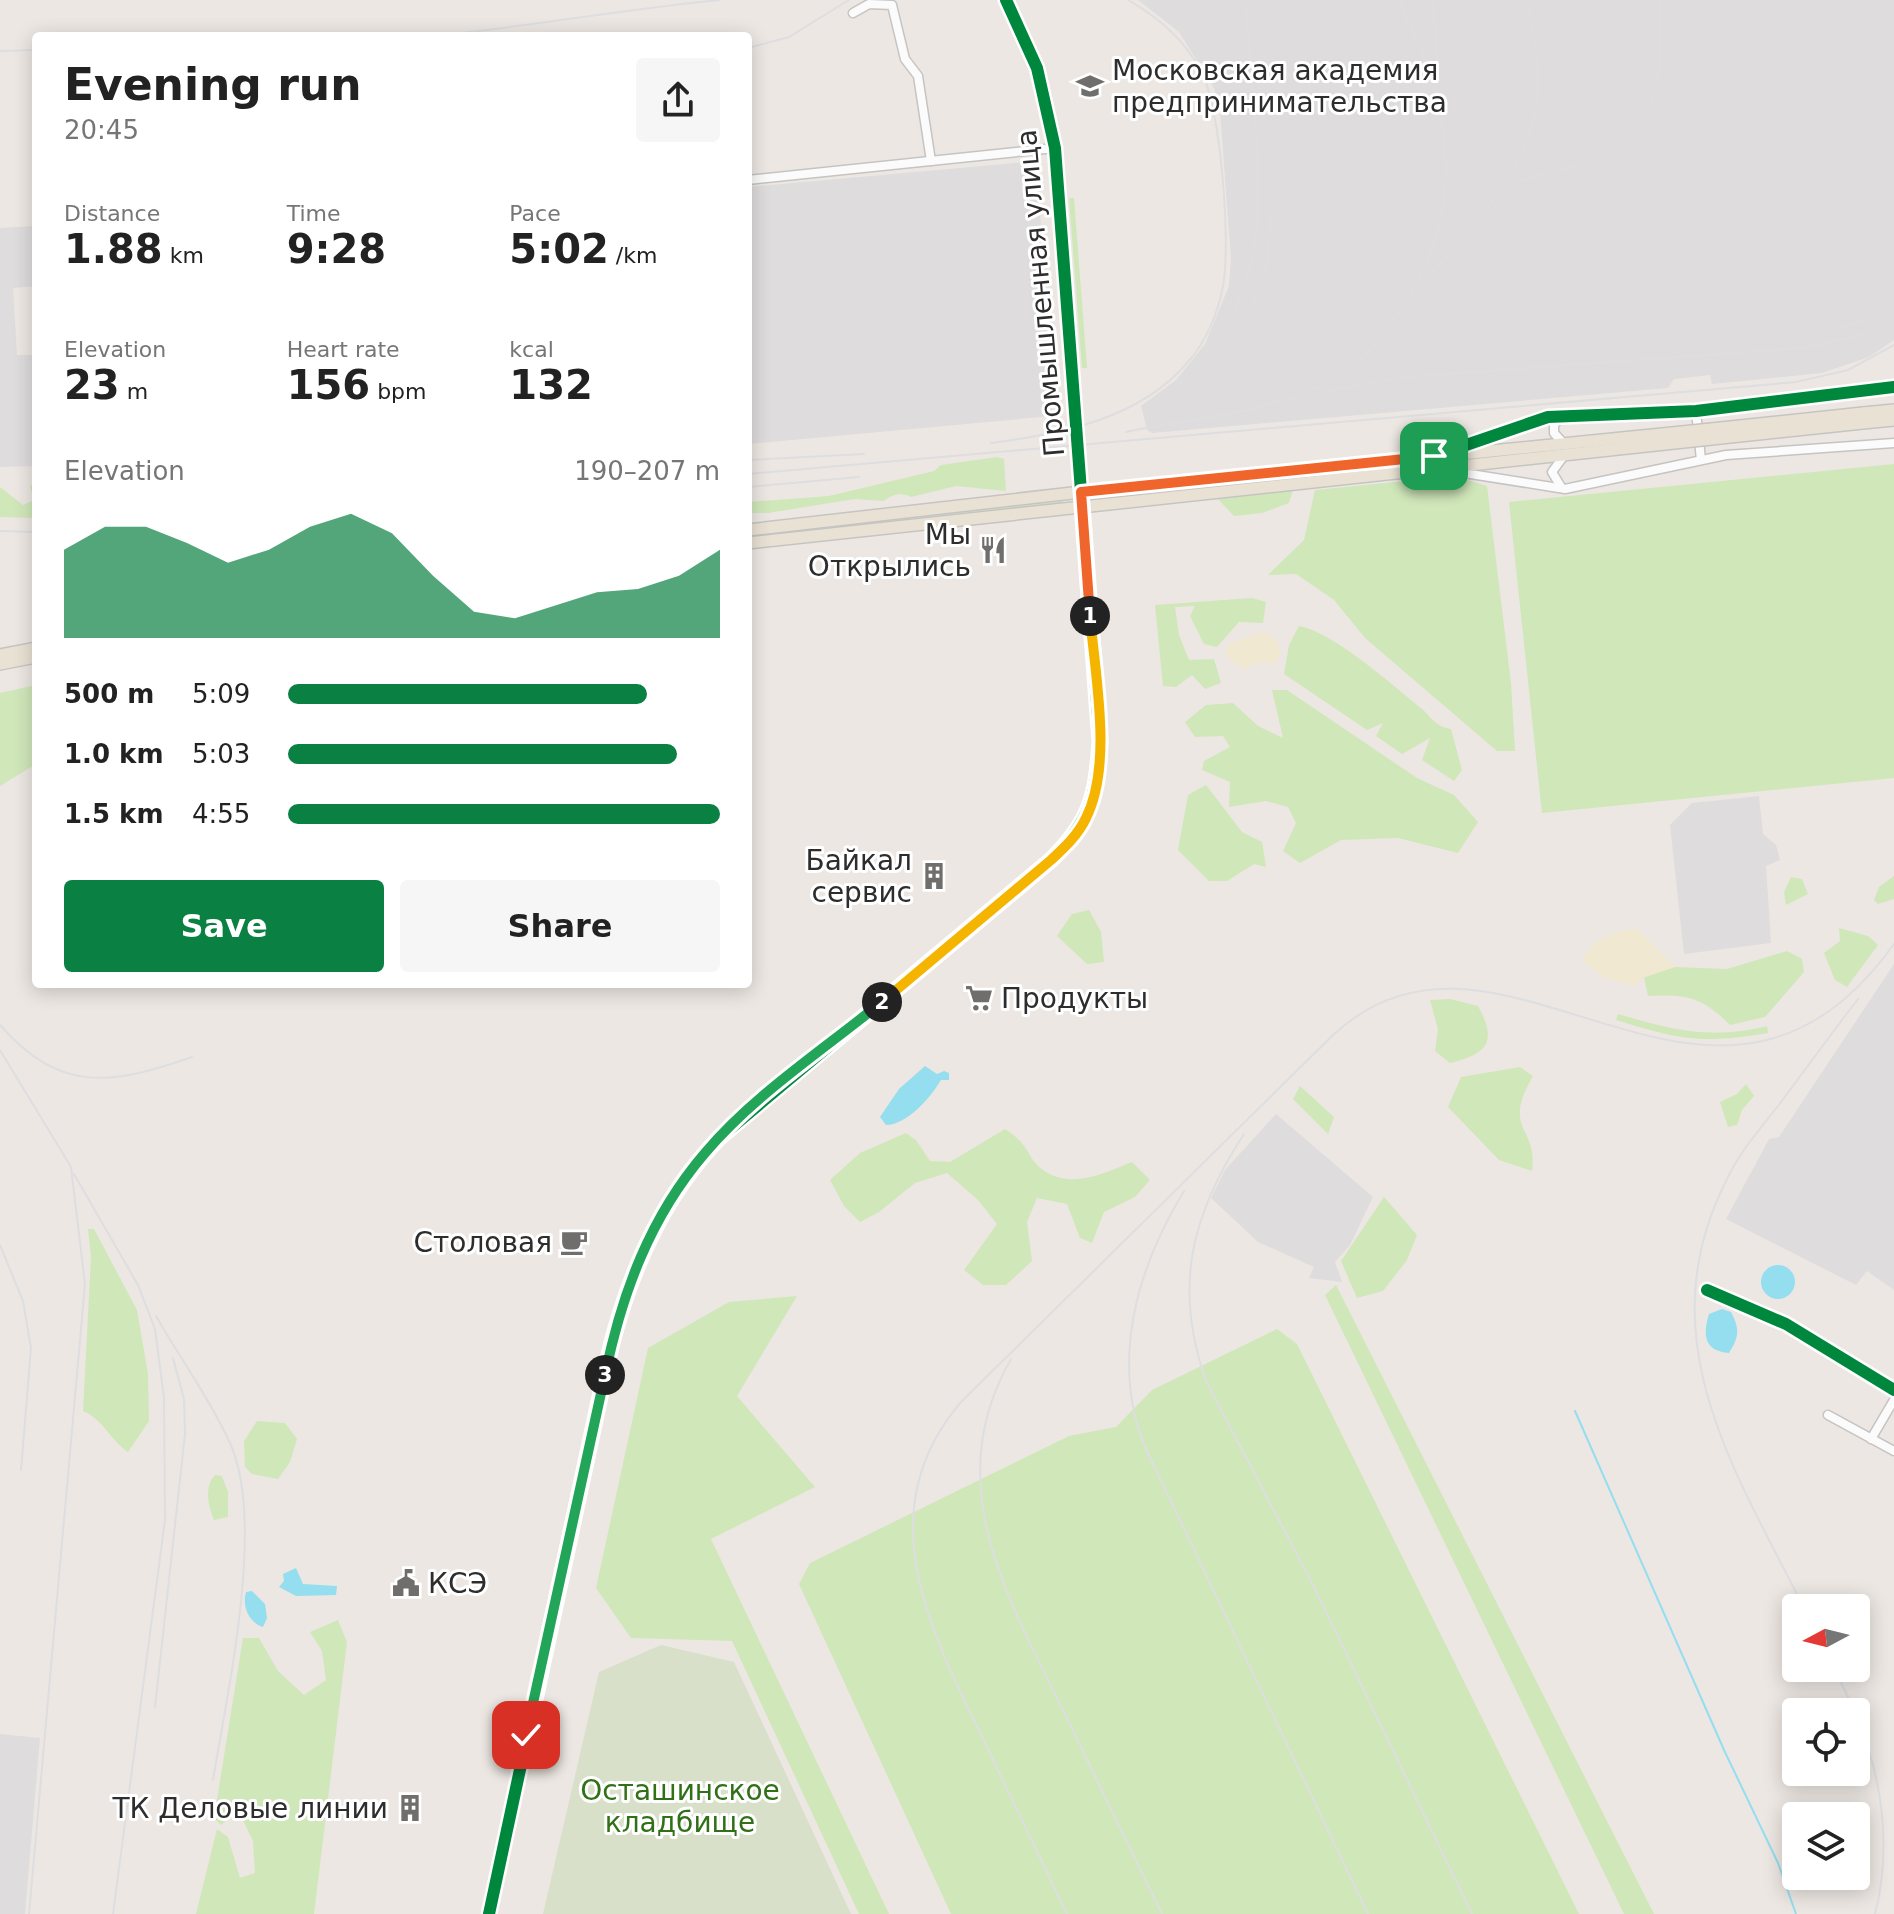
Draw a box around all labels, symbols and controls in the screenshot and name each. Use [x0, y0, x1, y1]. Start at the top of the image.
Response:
place label: Московская академия предпринимательства [1112, 54, 1447, 119]
button: share [636, 58, 720, 142]
text: Evening run [64, 59, 361, 110]
school or university icon: Московская академия предпринимательства [1075, 71, 1105, 101]
text: 20:45 [64, 115, 139, 145]
street label: Промышленная улица [1010, 128, 1071, 458]
text: Distance [64, 201, 160, 226]
text: Time [287, 201, 341, 226]
text: Pace [509, 201, 561, 226]
text: 1.88 [64, 226, 163, 272]
text: 9:28 [287, 226, 386, 272]
text: 5:02 [509, 226, 609, 272]
text: km [163, 243, 204, 268]
text: /km [609, 243, 657, 268]
text: Elevation [64, 337, 166, 362]
text: Heart rate [287, 337, 400, 362]
text: kcal [509, 337, 554, 362]
text: 23 [64, 362, 120, 408]
text: 156 [287, 362, 370, 408]
text: 132 [509, 362, 593, 408]
text: m [120, 379, 148, 404]
text: bpm [370, 379, 427, 404]
pin [1400, 422, 1468, 490]
icon: arrive [1412, 434, 1456, 478]
text: Elevation [64, 456, 185, 486]
text: 190–207 m [574, 456, 720, 486]
place label: Мы Открылись [808, 518, 971, 583]
restaurant icon: Мы Открылись [978, 535, 1008, 565]
pin: 1 [1070, 596, 1110, 636]
text: 1 [1082, 603, 1098, 628]
text: 500 m [64, 679, 154, 709]
text: 5:09 [192, 679, 250, 709]
text: 1.0 km [64, 739, 164, 769]
text: 5:03 [192, 739, 250, 769]
text: 1.5 km [64, 799, 164, 829]
text: 4:55 [192, 799, 250, 829]
place label: Байкал сервис [805, 844, 912, 909]
building icon: Байкал сервис [919, 861, 949, 891]
button: Save [64, 880, 384, 972]
button: Share [400, 880, 720, 972]
pin: 2 [862, 982, 902, 1022]
place label: Продукты [1001, 982, 1148, 1015]
supermarket icon: Продукты [964, 983, 994, 1013]
text: 2 [874, 989, 890, 1014]
place label: Столовая [413, 1226, 552, 1259]
cafe icon: Столовая [559, 1227, 589, 1257]
pin: 3 [585, 1355, 625, 1395]
text: 3 [597, 1362, 613, 1387]
place label: КСЭ [428, 1567, 487, 1600]
public building icon: КСЭ [391, 1568, 421, 1598]
north arrow [1782, 1594, 1870, 1682]
map controls [1782, 1594, 1870, 1890]
button: locate [1782, 1698, 1870, 1786]
pin [492, 1701, 560, 1769]
icon: check [504, 1713, 548, 1757]
park label: Осташинское кладбище [580, 1774, 780, 1839]
place label: ТК Деловые линии [111, 1792, 388, 1825]
building icon: ТК Деловые линии [395, 1793, 425, 1823]
button: layers [1782, 1802, 1870, 1890]

